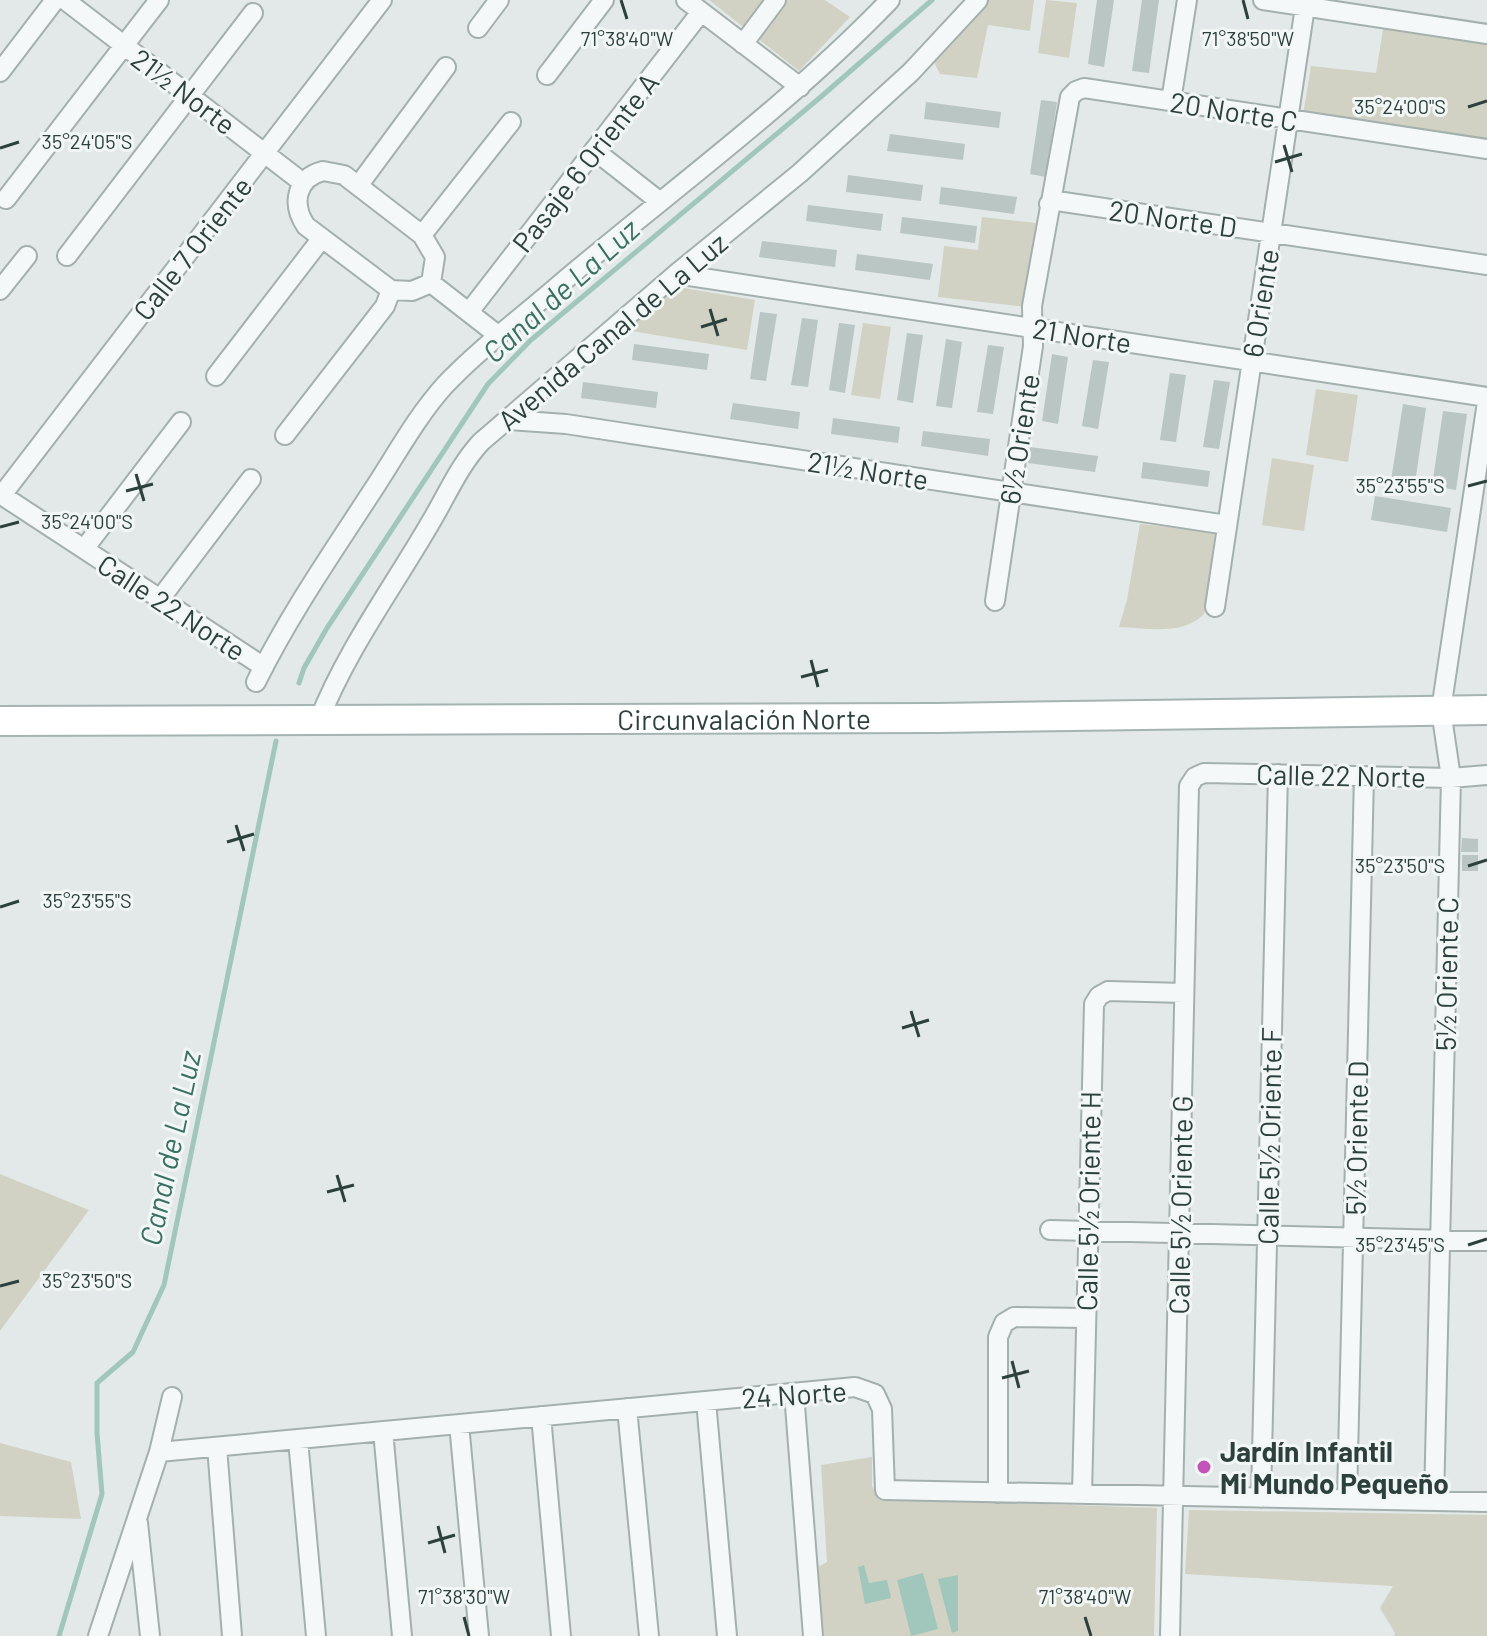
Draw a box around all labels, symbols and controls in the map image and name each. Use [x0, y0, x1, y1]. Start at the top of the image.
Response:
text: 71°38'40"W [581, 26, 674, 50]
text: 71°38'50"W [1202, 26, 1294, 50]
street label: 21½ Norte [125, 41, 243, 141]
street label: Pasaje 6 Oriente A [504, 66, 666, 258]
street label: 20 Norte C [1168, 84, 1300, 138]
text: 35°24'00"S [1354, 94, 1446, 118]
text: 35°24'05"S [42, 129, 132, 153]
street label: Calle 7 Oriente [125, 169, 259, 327]
street label: 20 Norte D [1107, 192, 1239, 244]
water label: Canal de La Luz [474, 210, 646, 370]
street label: Avenida Canal de La Luz [490, 225, 734, 437]
street label: 6 Oriente [1235, 246, 1285, 360]
street label: 21 Norte [1030, 310, 1134, 360]
street label: 6½ Oriente [992, 371, 1046, 507]
street label: 21½ Norte [805, 444, 931, 496]
text: 35°23'55"S [1355, 473, 1445, 497]
text: 35°24'00"S [41, 509, 133, 533]
street label: Calle 22 Norte [92, 547, 252, 667]
street label: Circunvalación Norte [617, 701, 871, 736]
street label: Calle 22 Norte [1256, 757, 1426, 793]
text: 35°23'50"S [1355, 853, 1445, 877]
text: 35°23'55"S [42, 888, 132, 912]
street label: 5½ Oriente C [1428, 897, 1464, 1051]
street label: Calle 5½ Oriente F [1250, 1027, 1288, 1245]
water label: Canal de La Luz [131, 1046, 207, 1248]
street label: 5½ Oriente D [1338, 1060, 1374, 1216]
street label: Calle 5½ Oriente H [1069, 1091, 1107, 1311]
street label: Calle 5½ Oriente G [1161, 1095, 1199, 1315]
text: 35°23'45"S [1355, 1232, 1445, 1256]
text: 35°23'50"S [42, 1268, 132, 1292]
street label: 24 Norte [740, 1373, 848, 1415]
place label: Jardín Infantil Mi Mundo Pequeño [1220, 1434, 1449, 1500]
marker: Jardín Infantil Mi Mundo Pequeño [1195, 1458, 1213, 1476]
text: 71°38'30"W [418, 1584, 510, 1608]
text: 71°38'40"W [1039, 1584, 1132, 1608]

